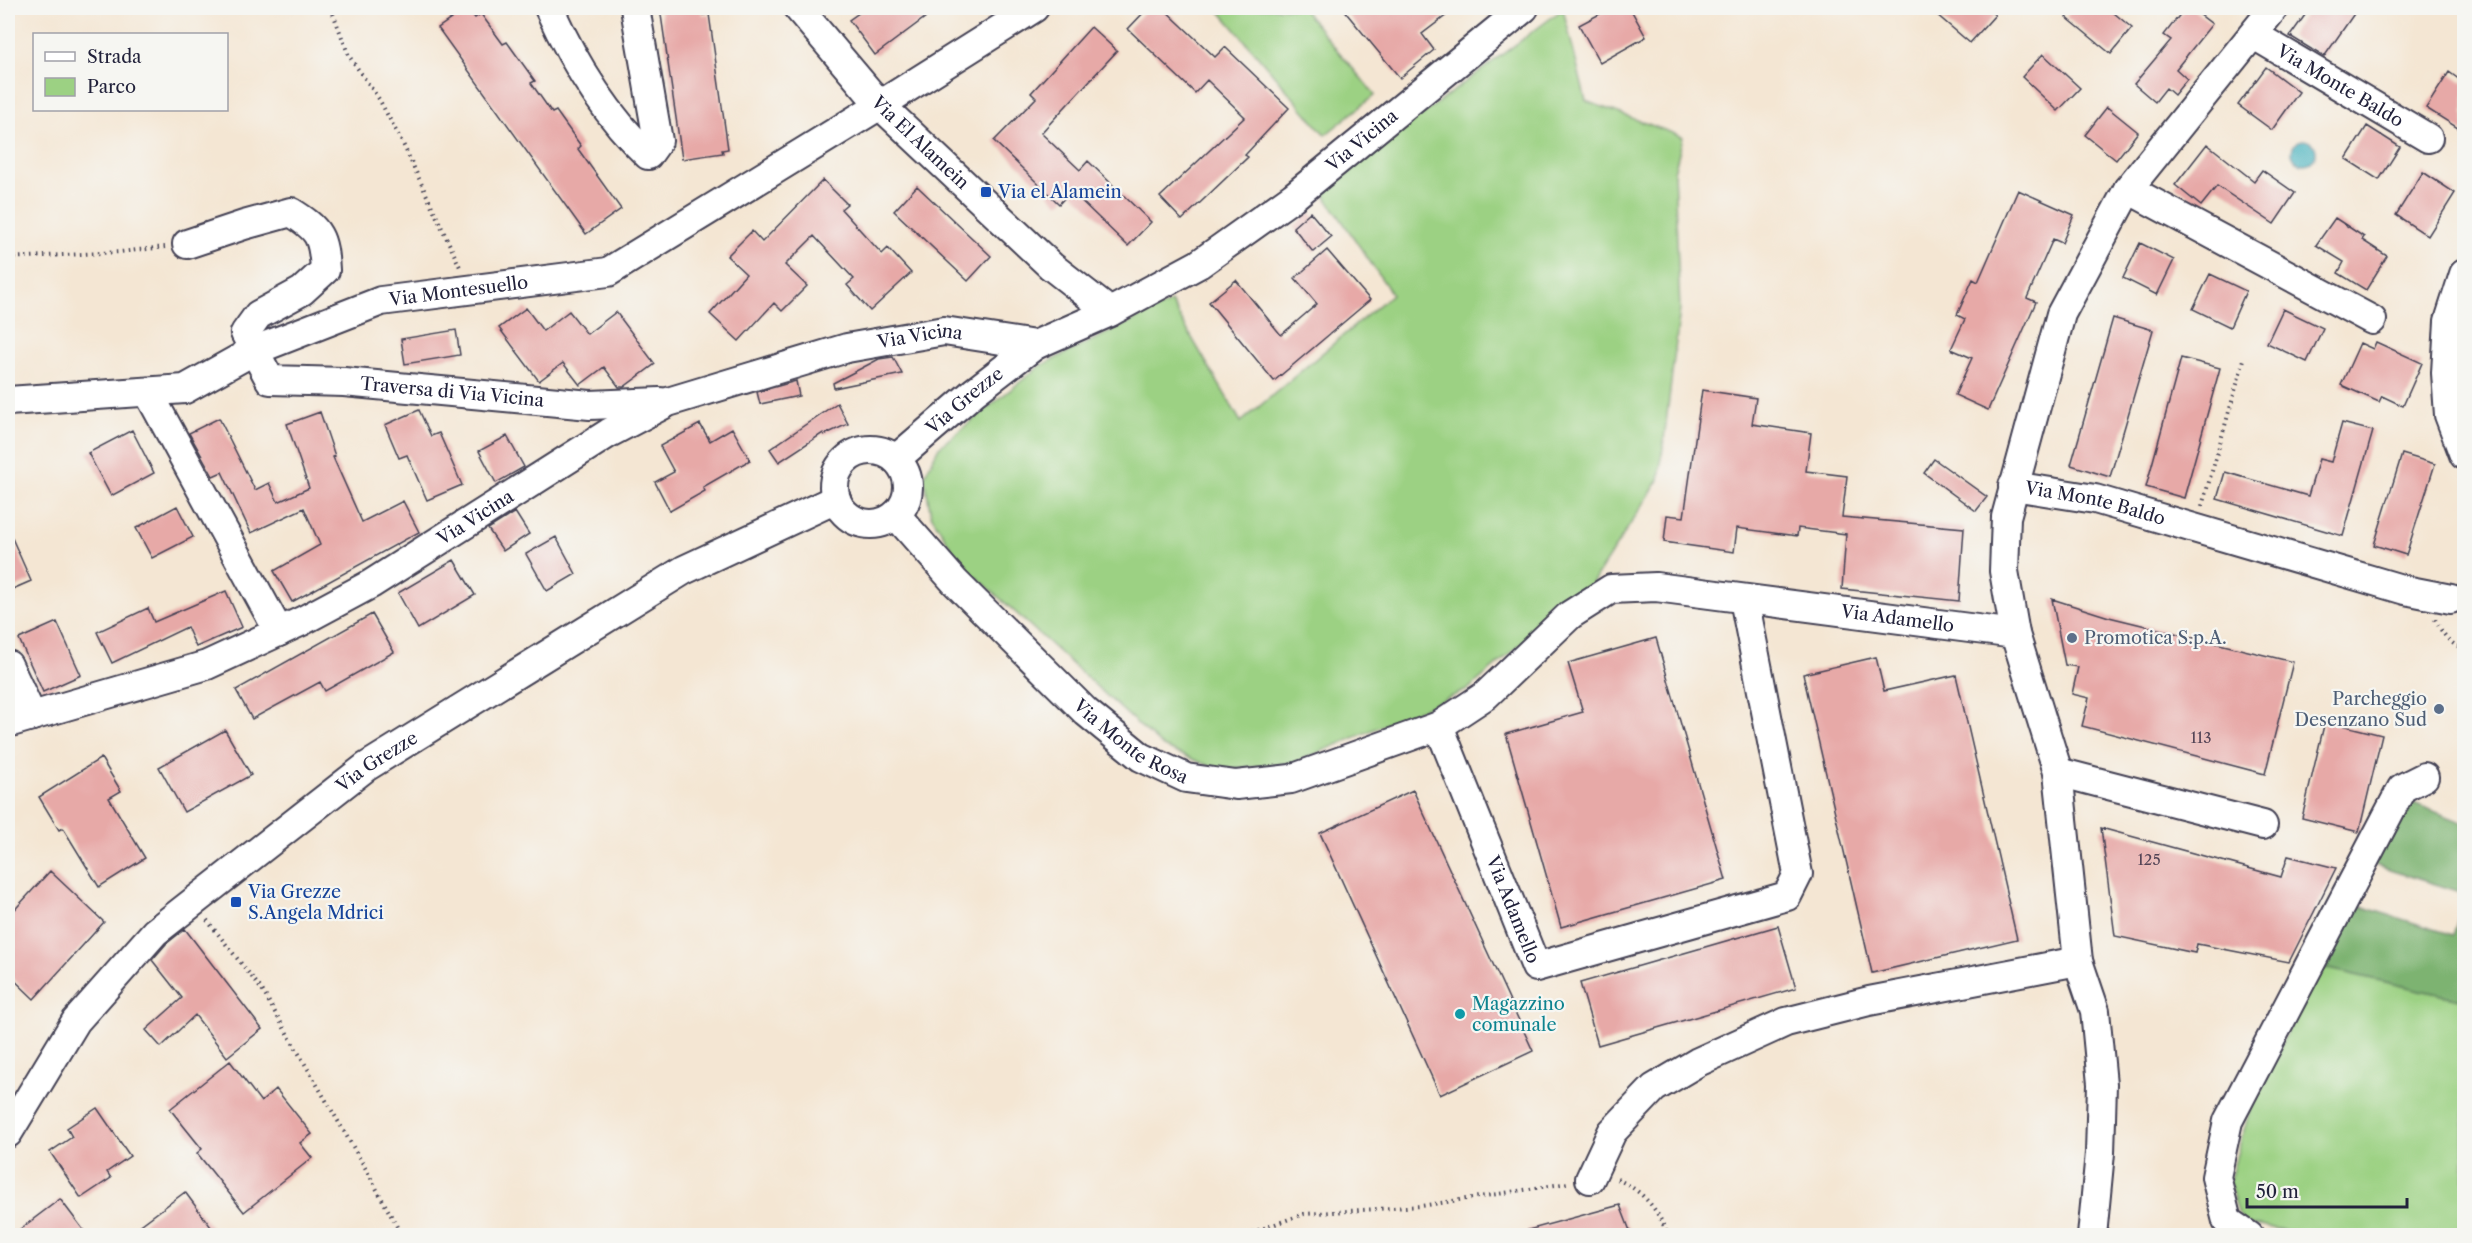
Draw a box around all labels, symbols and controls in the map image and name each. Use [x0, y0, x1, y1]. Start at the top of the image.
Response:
legend [33, 33, 228, 111]
street label: Via Monte Baldo [2272, 39, 2407, 132]
text: Strada [87, 46, 142, 68]
text: Parco [87, 76, 136, 98]
street label: Via El Alamein [866, 91, 974, 194]
street label: Via Vicina [1321, 104, 1403, 177]
place label: Via el Alamein [997, 181, 1122, 203]
marker: Via el Alamein [979, 185, 993, 199]
street label: Via Montesuello [387, 271, 529, 311]
street label: Via Vicina [875, 320, 965, 354]
street label: Via Grezze [921, 363, 1007, 440]
street label: Traversa di Via Vicina [359, 373, 546, 412]
street label: Via Monte Baldo [2022, 477, 2168, 530]
street label: Via Vicina [432, 485, 518, 551]
street label: Via Adamello [1839, 600, 1955, 637]
place label: Promotica S.p.A. [2084, 627, 2227, 649]
marker: Promotica S.p.A. [2065, 631, 2079, 645]
place label: Parcheggio Desenzano Sud [2294, 688, 2427, 731]
street label: Via Monte Rosa [1068, 694, 1192, 789]
marker: Parcheggio Desenzano Sud [2432, 702, 2446, 716]
street label: Via Grezze [331, 727, 422, 798]
house number: 113 [2191, 728, 2211, 747]
house number: 125 [2137, 850, 2161, 869]
street label: Via Adamello [1481, 852, 1544, 967]
place label: Via Grezze S.Angela Mdrici [247, 881, 384, 924]
marker: Via Grezze S.Angela Mdrici [229, 895, 243, 909]
place label: Magazzino comunale [1472, 993, 1565, 1036]
marker: Magazzino comunale [1453, 1007, 1467, 1021]
scale bar [2247, 1171, 2408, 1209]
text: 50 m [2256, 1181, 2299, 1203]

